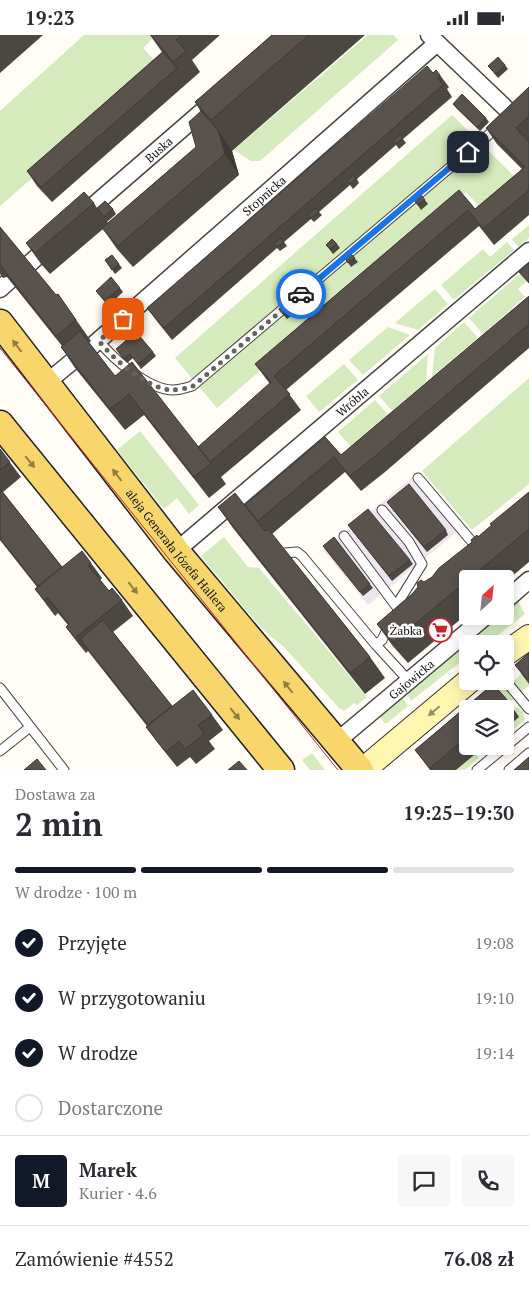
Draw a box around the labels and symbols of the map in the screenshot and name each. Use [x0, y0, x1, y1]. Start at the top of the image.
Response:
pin [447, 131, 489, 173]
street label: Buska [141, 133, 175, 165]
street label: Stopnicka [239, 172, 289, 218]
courier [276, 269, 326, 319]
pin [102, 298, 144, 340]
one-way arrow [12, 340, 23, 353]
street label: Wróbla [333, 383, 371, 419]
one-way arrow [25, 455, 36, 468]
one-way arrow [111, 469, 122, 482]
street label: aleja Generała Józefa Hallera [123, 486, 231, 615]
north arrow [459, 570, 514, 625]
one-way arrow [127, 581, 138, 594]
supermarket icon: Żabka [427, 617, 453, 643]
place label: Żabka [390, 623, 422, 638]
street label: Gajowicka [385, 656, 437, 702]
one-way arrow [283, 681, 294, 694]
one-way arrow [428, 705, 440, 716]
one-way arrow [230, 708, 241, 721]

